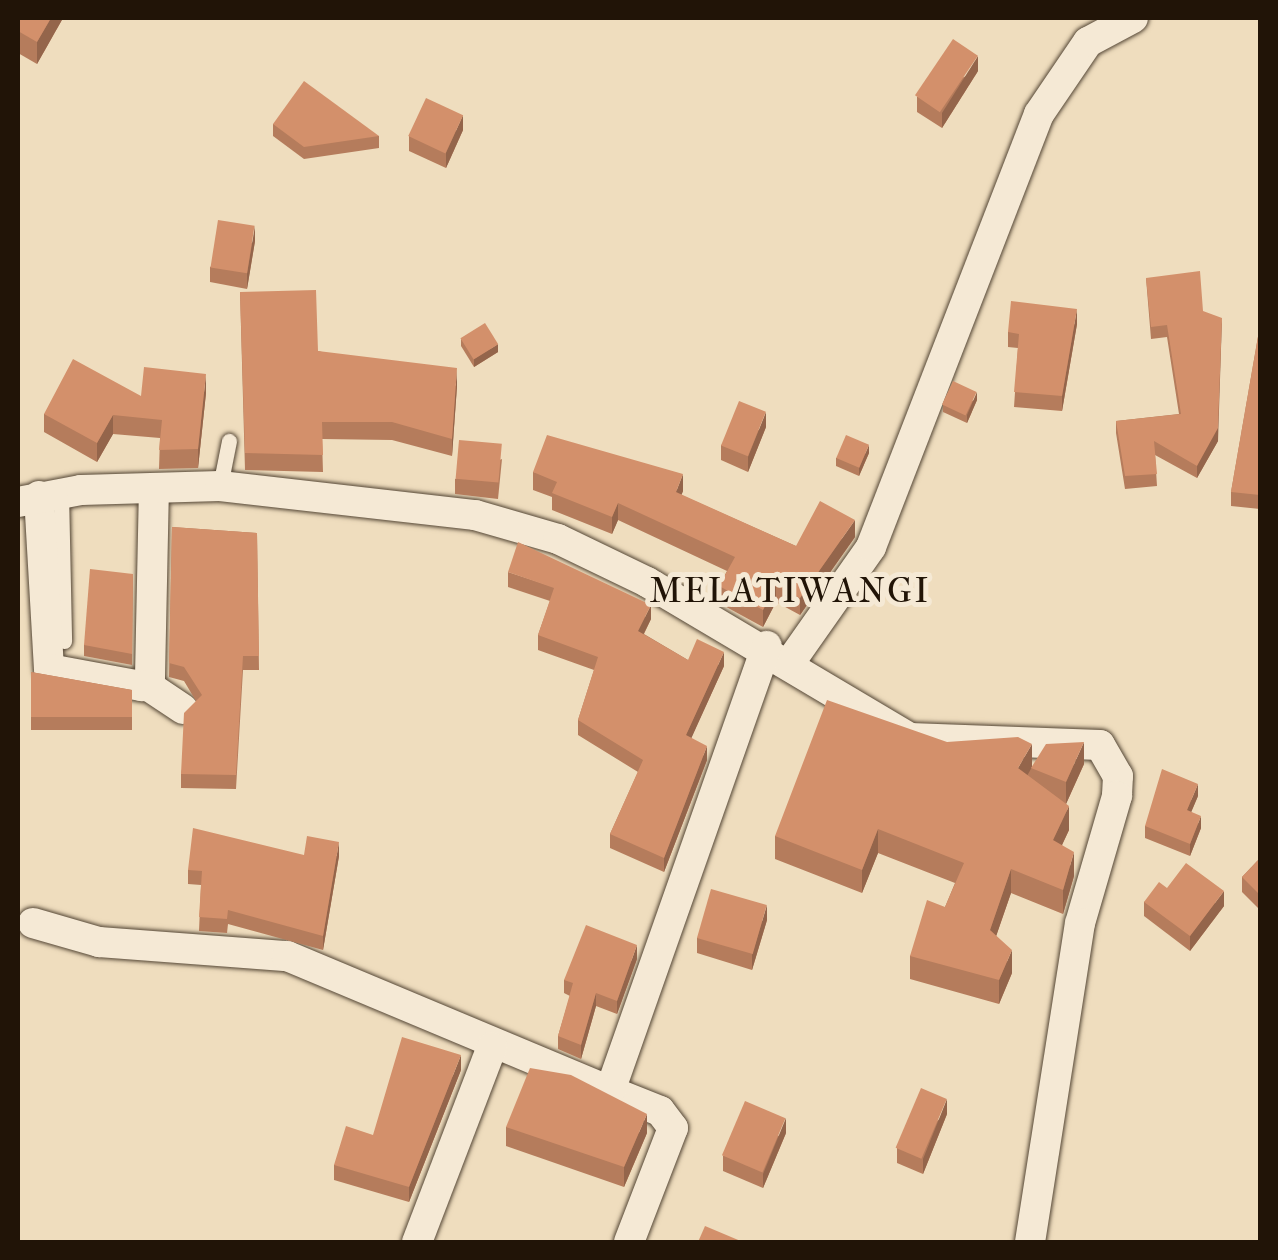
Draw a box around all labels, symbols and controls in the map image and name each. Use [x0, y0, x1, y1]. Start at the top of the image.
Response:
district label: MELATIWANGI [649, 570, 931, 612]

